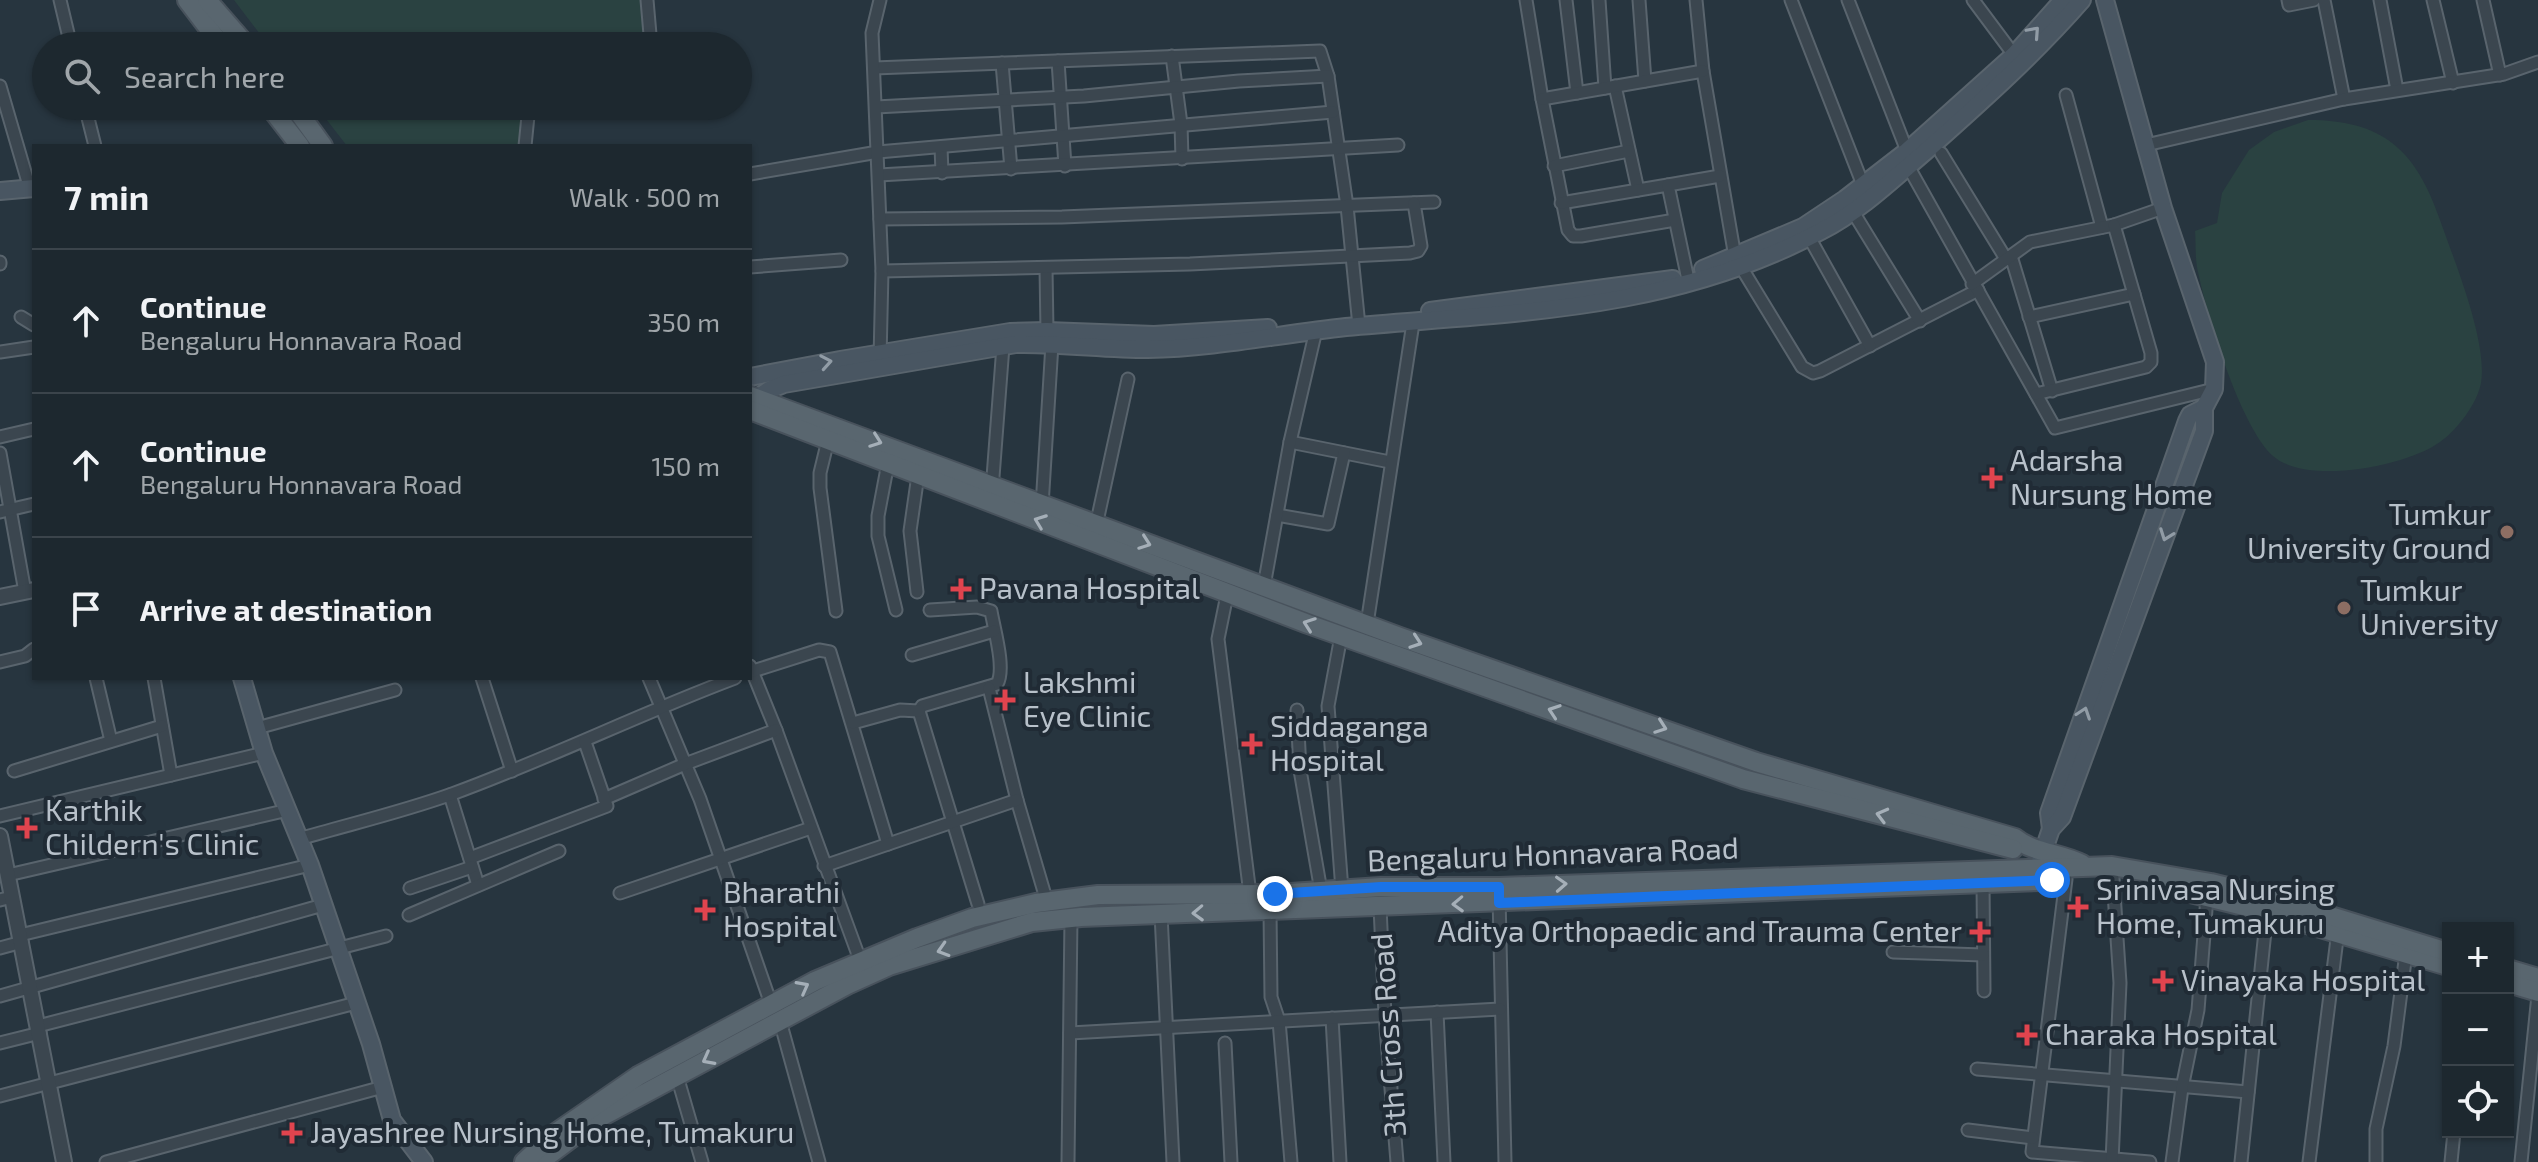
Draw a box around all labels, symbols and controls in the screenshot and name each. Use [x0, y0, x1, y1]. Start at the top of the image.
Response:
one-way arrow [2025, 27, 2039, 42]
search box [32, 32, 752, 120]
icon: search [60, 54, 104, 98]
text: Search here [124, 58, 285, 94]
text: 7 min [64, 176, 149, 217]
text: Walk · 500 m [569, 181, 720, 212]
text: Continue [140, 288, 267, 324]
icon: ahead [64, 299, 108, 343]
text: 350 m [647, 306, 720, 337]
text: Bengaluru Honnavara Road [140, 324, 462, 355]
one-way arrow [820, 355, 833, 372]
one-way arrow [868, 431, 882, 448]
text: Continue [140, 432, 267, 468]
place label: Adarsha Nursung Home [2010, 441, 2213, 511]
icon: ahead [64, 443, 108, 487]
text: 150 m [651, 450, 720, 481]
marker: Adarsha Nursung Home [1981, 467, 2003, 489]
text: Bengaluru Honnavara Road [140, 468, 462, 499]
place label: Tumkur University Ground [2247, 495, 2491, 565]
one-way arrow [1034, 514, 1048, 531]
marker: Tumkur University Ground [2498, 523, 2516, 541]
one-way arrow [2159, 527, 2175, 541]
one-way arrow [1137, 534, 1151, 550]
place label: Pavana Hospital [979, 569, 1200, 605]
place label: Tumkur University [2360, 571, 2499, 641]
marker: Pavana Hospital [950, 578, 972, 600]
icon: arrive [64, 587, 108, 631]
text: Arrive at destination [140, 591, 432, 627]
marker: Tumkur University [2335, 599, 2353, 617]
one-way arrow [1303, 618, 1317, 634]
one-way arrow [1408, 633, 1422, 649]
place label: Lakshmi Eye Clinic [1023, 663, 1151, 733]
marker: Lakshmi Eye Clinic [994, 689, 1016, 711]
one-way arrow [1548, 704, 1562, 720]
place label: Siddaganga Hospital [1270, 707, 1429, 777]
one-way arrow [2075, 707, 2091, 721]
one-way arrow [1653, 718, 1667, 734]
marker: Siddaganga Hospital [1241, 733, 1263, 755]
place label: Karthik Childern's Clinic [45, 791, 260, 861]
one-way arrow [1875, 808, 1889, 825]
marker: Karthik Childern's Clinic [16, 817, 38, 839]
street label: Bengaluru Honnavara Road [1366, 829, 1739, 877]
route start [2034, 862, 2070, 898]
place label: Srinivasa Nursing Home, Tumakuru [2096, 870, 2335, 940]
place label: Bharathi Hospital [723, 873, 840, 943]
one-way arrow [1555, 875, 1568, 892]
route end [1257, 876, 1293, 912]
one-way arrow [1451, 896, 1464, 913]
marker: Srinivasa Nursing Home, Tumakuru [2067, 896, 2089, 918]
marker: Bharathi Hospital [694, 899, 716, 921]
one-way arrow [1191, 905, 1204, 922]
place label: Aditya Orthopaedic and Trauma Center [1437, 912, 1962, 948]
marker: Aditya Orthopaedic and Trauma Center [1969, 921, 1991, 943]
map controls [2442, 922, 2514, 1138]
button: + [2442, 922, 2514, 994]
street label: 3th Cross Road [1362, 932, 1412, 1138]
one-way arrow [937, 941, 950, 957]
place label: Vinayaka Hospital [2181, 961, 2425, 997]
marker: Vinayaka Hospital [2152, 970, 2174, 992]
one-way arrow [794, 982, 809, 997]
button: − [2442, 994, 2514, 1066]
place label: Charaka Hospital [2045, 1015, 2277, 1051]
marker: Charaka Hospital [2016, 1024, 2038, 1046]
one-way arrow [702, 1050, 716, 1065]
button: locate [2442, 1066, 2514, 1138]
place label: Jayashree Nursing Home, Tumakuru [310, 1113, 794, 1149]
marker: Jayashree Nursing Home, Tumakuru [281, 1122, 303, 1144]

